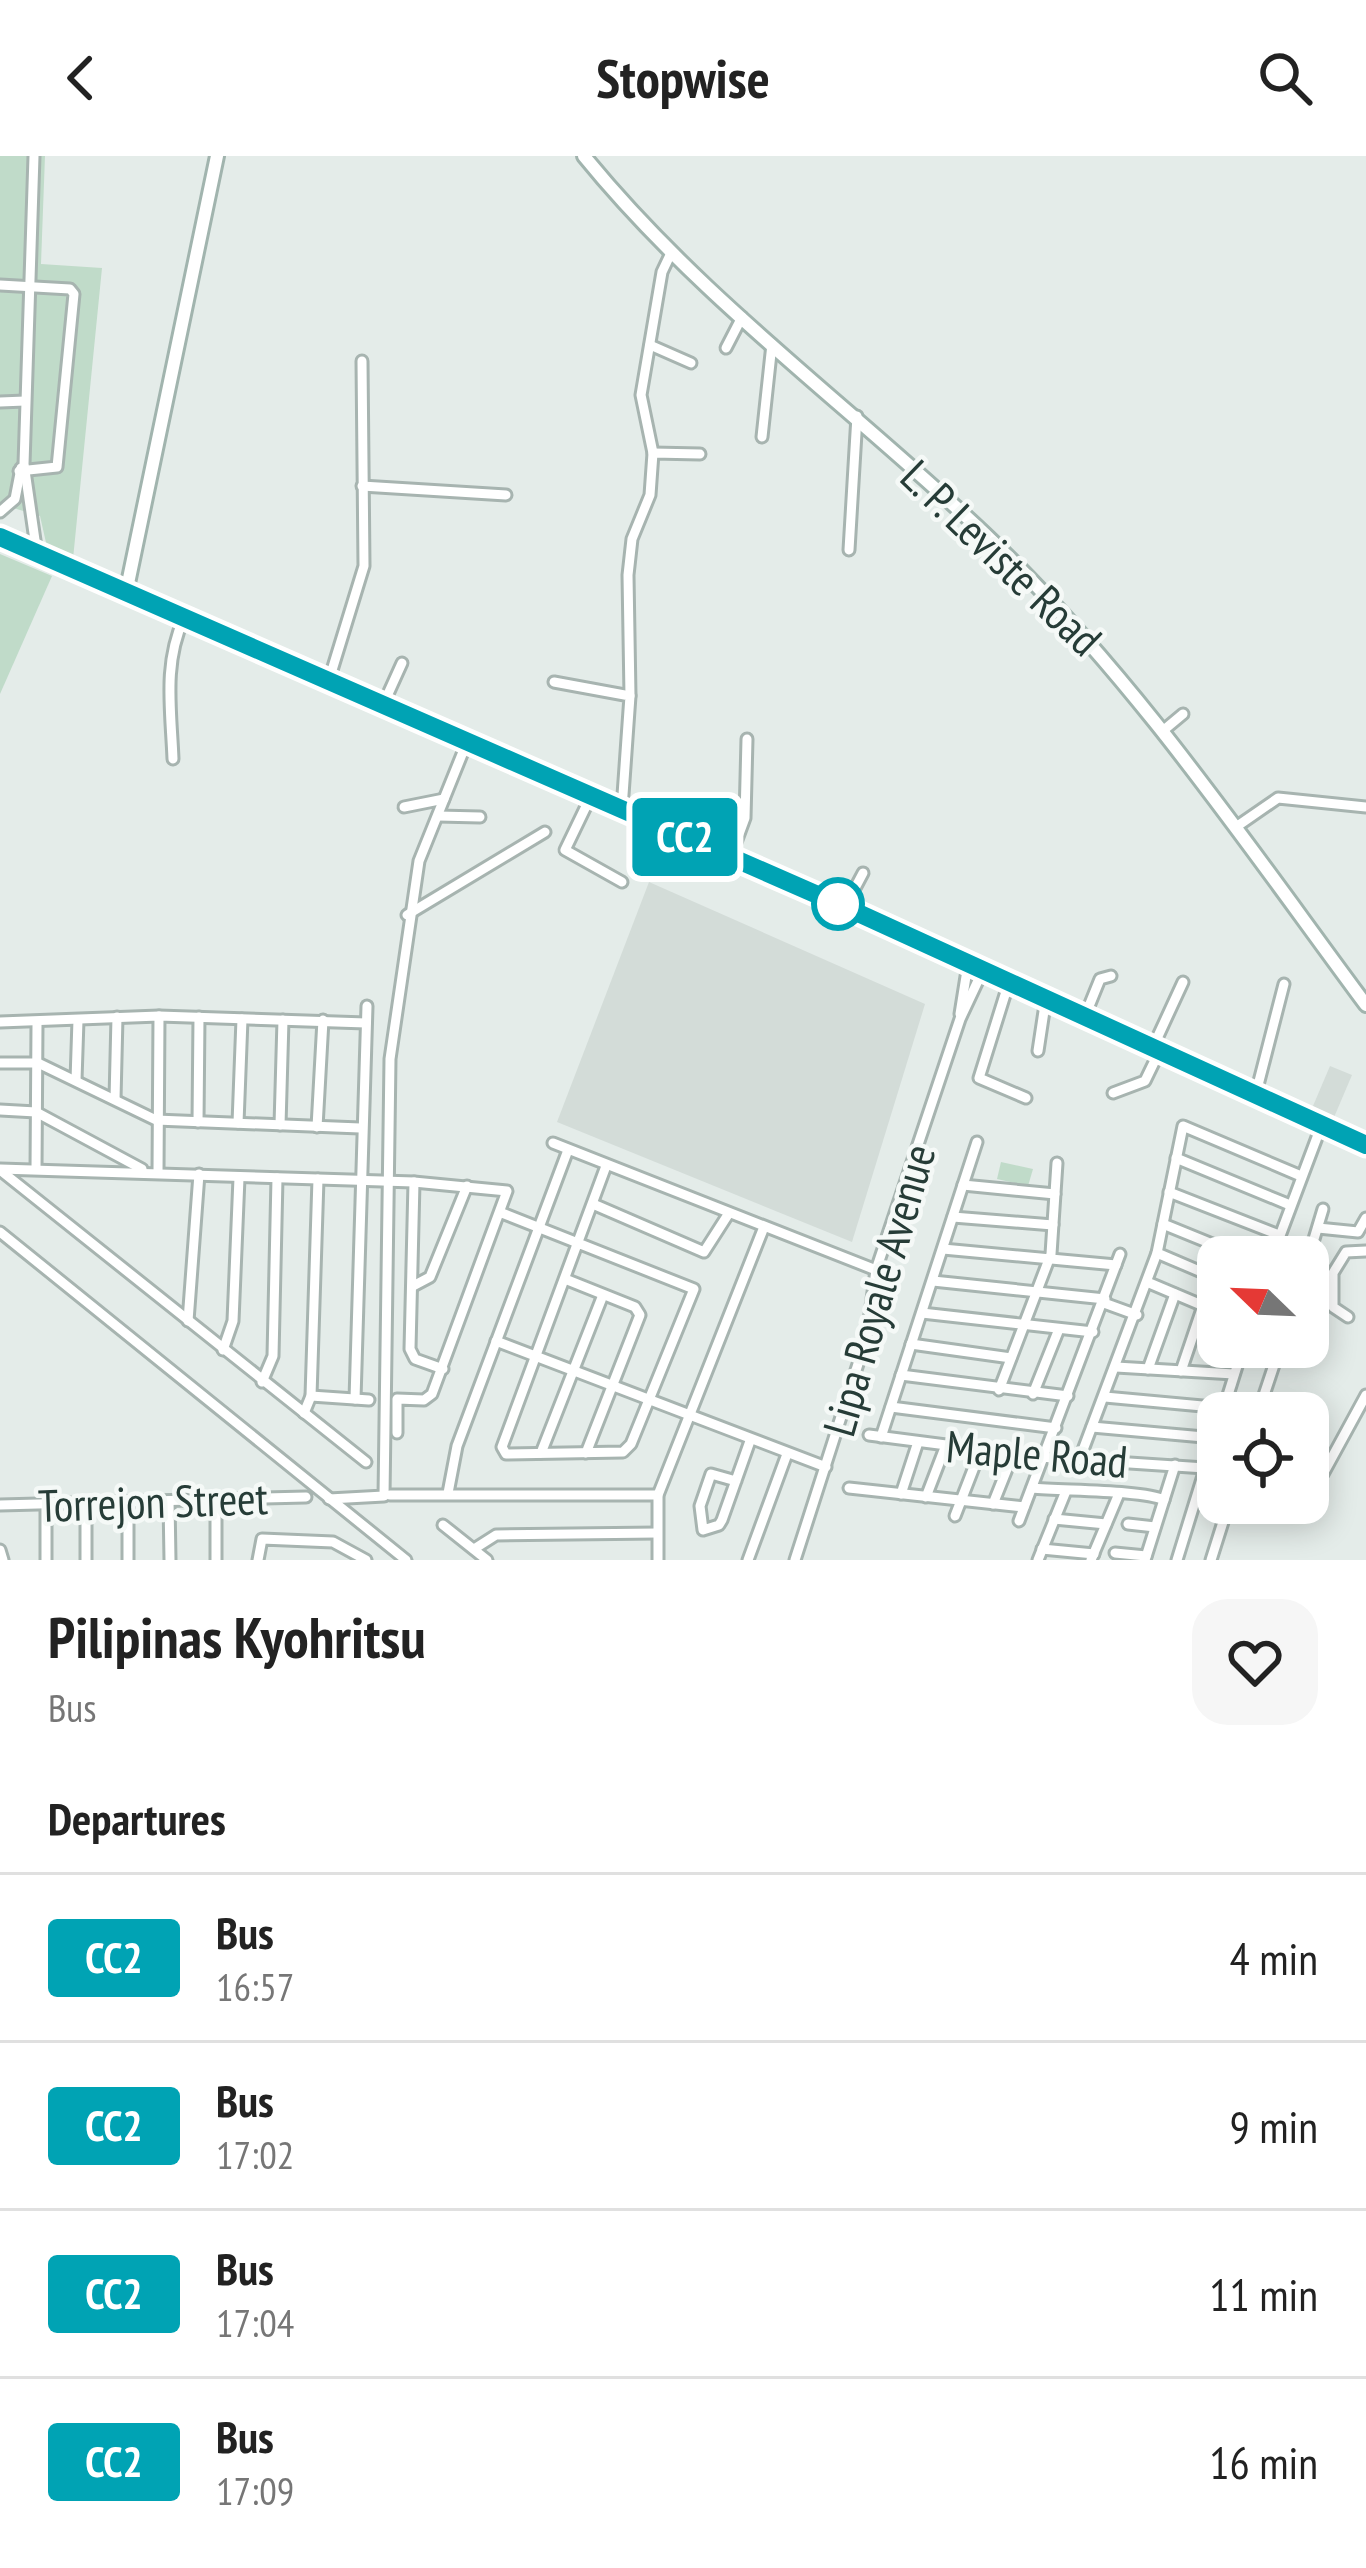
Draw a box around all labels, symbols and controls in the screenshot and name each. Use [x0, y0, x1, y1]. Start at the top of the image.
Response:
text: Stopwise [596, 43, 770, 113]
icon: back [48, 45, 114, 111]
icon: search [1252, 45, 1318, 111]
street label: L. P. Leviste Road [889, 447, 1115, 667]
line badge: CC2 [616, 798, 754, 876]
text: CC2 [656, 809, 714, 864]
unlabelled marker [813, 879, 863, 929]
street label: Lipa Royale Avenue [809, 1138, 947, 1442]
north arrow [1197, 1236, 1329, 1368]
map controls [1197, 1236, 1329, 1524]
button: locate [1197, 1392, 1329, 1524]
street label: Maple Road [944, 1416, 1130, 1490]
street label: Torrejon Street [37, 1468, 269, 1534]
button: heart [1192, 1599, 1318, 1725]
text: Pilipinas Kyohritsu [48, 1600, 426, 1674]
text: Bus [48, 1682, 96, 1733]
text: Departures [48, 1789, 226, 1847]
text: Bus [216, 1903, 274, 1961]
text: 4 min [1229, 1929, 1318, 1987]
text: CC2 [85, 1930, 143, 1985]
text: 16:57 [216, 1961, 294, 2012]
text: Bus [216, 2071, 274, 2129]
text: 9 min [1229, 2097, 1318, 2155]
text: CC2 [85, 2098, 143, 2153]
text: 17:02 [216, 2129, 294, 2180]
text: Bus [216, 2239, 274, 2297]
text: 11 min [1209, 2265, 1318, 2323]
text: CC2 [85, 2266, 143, 2321]
text: 17:04 [216, 2297, 294, 2348]
text: Bus [216, 2407, 274, 2465]
text: 16 min [1209, 2433, 1318, 2491]
text: CC2 [85, 2434, 143, 2489]
text: 17:09 [216, 2465, 294, 2516]

